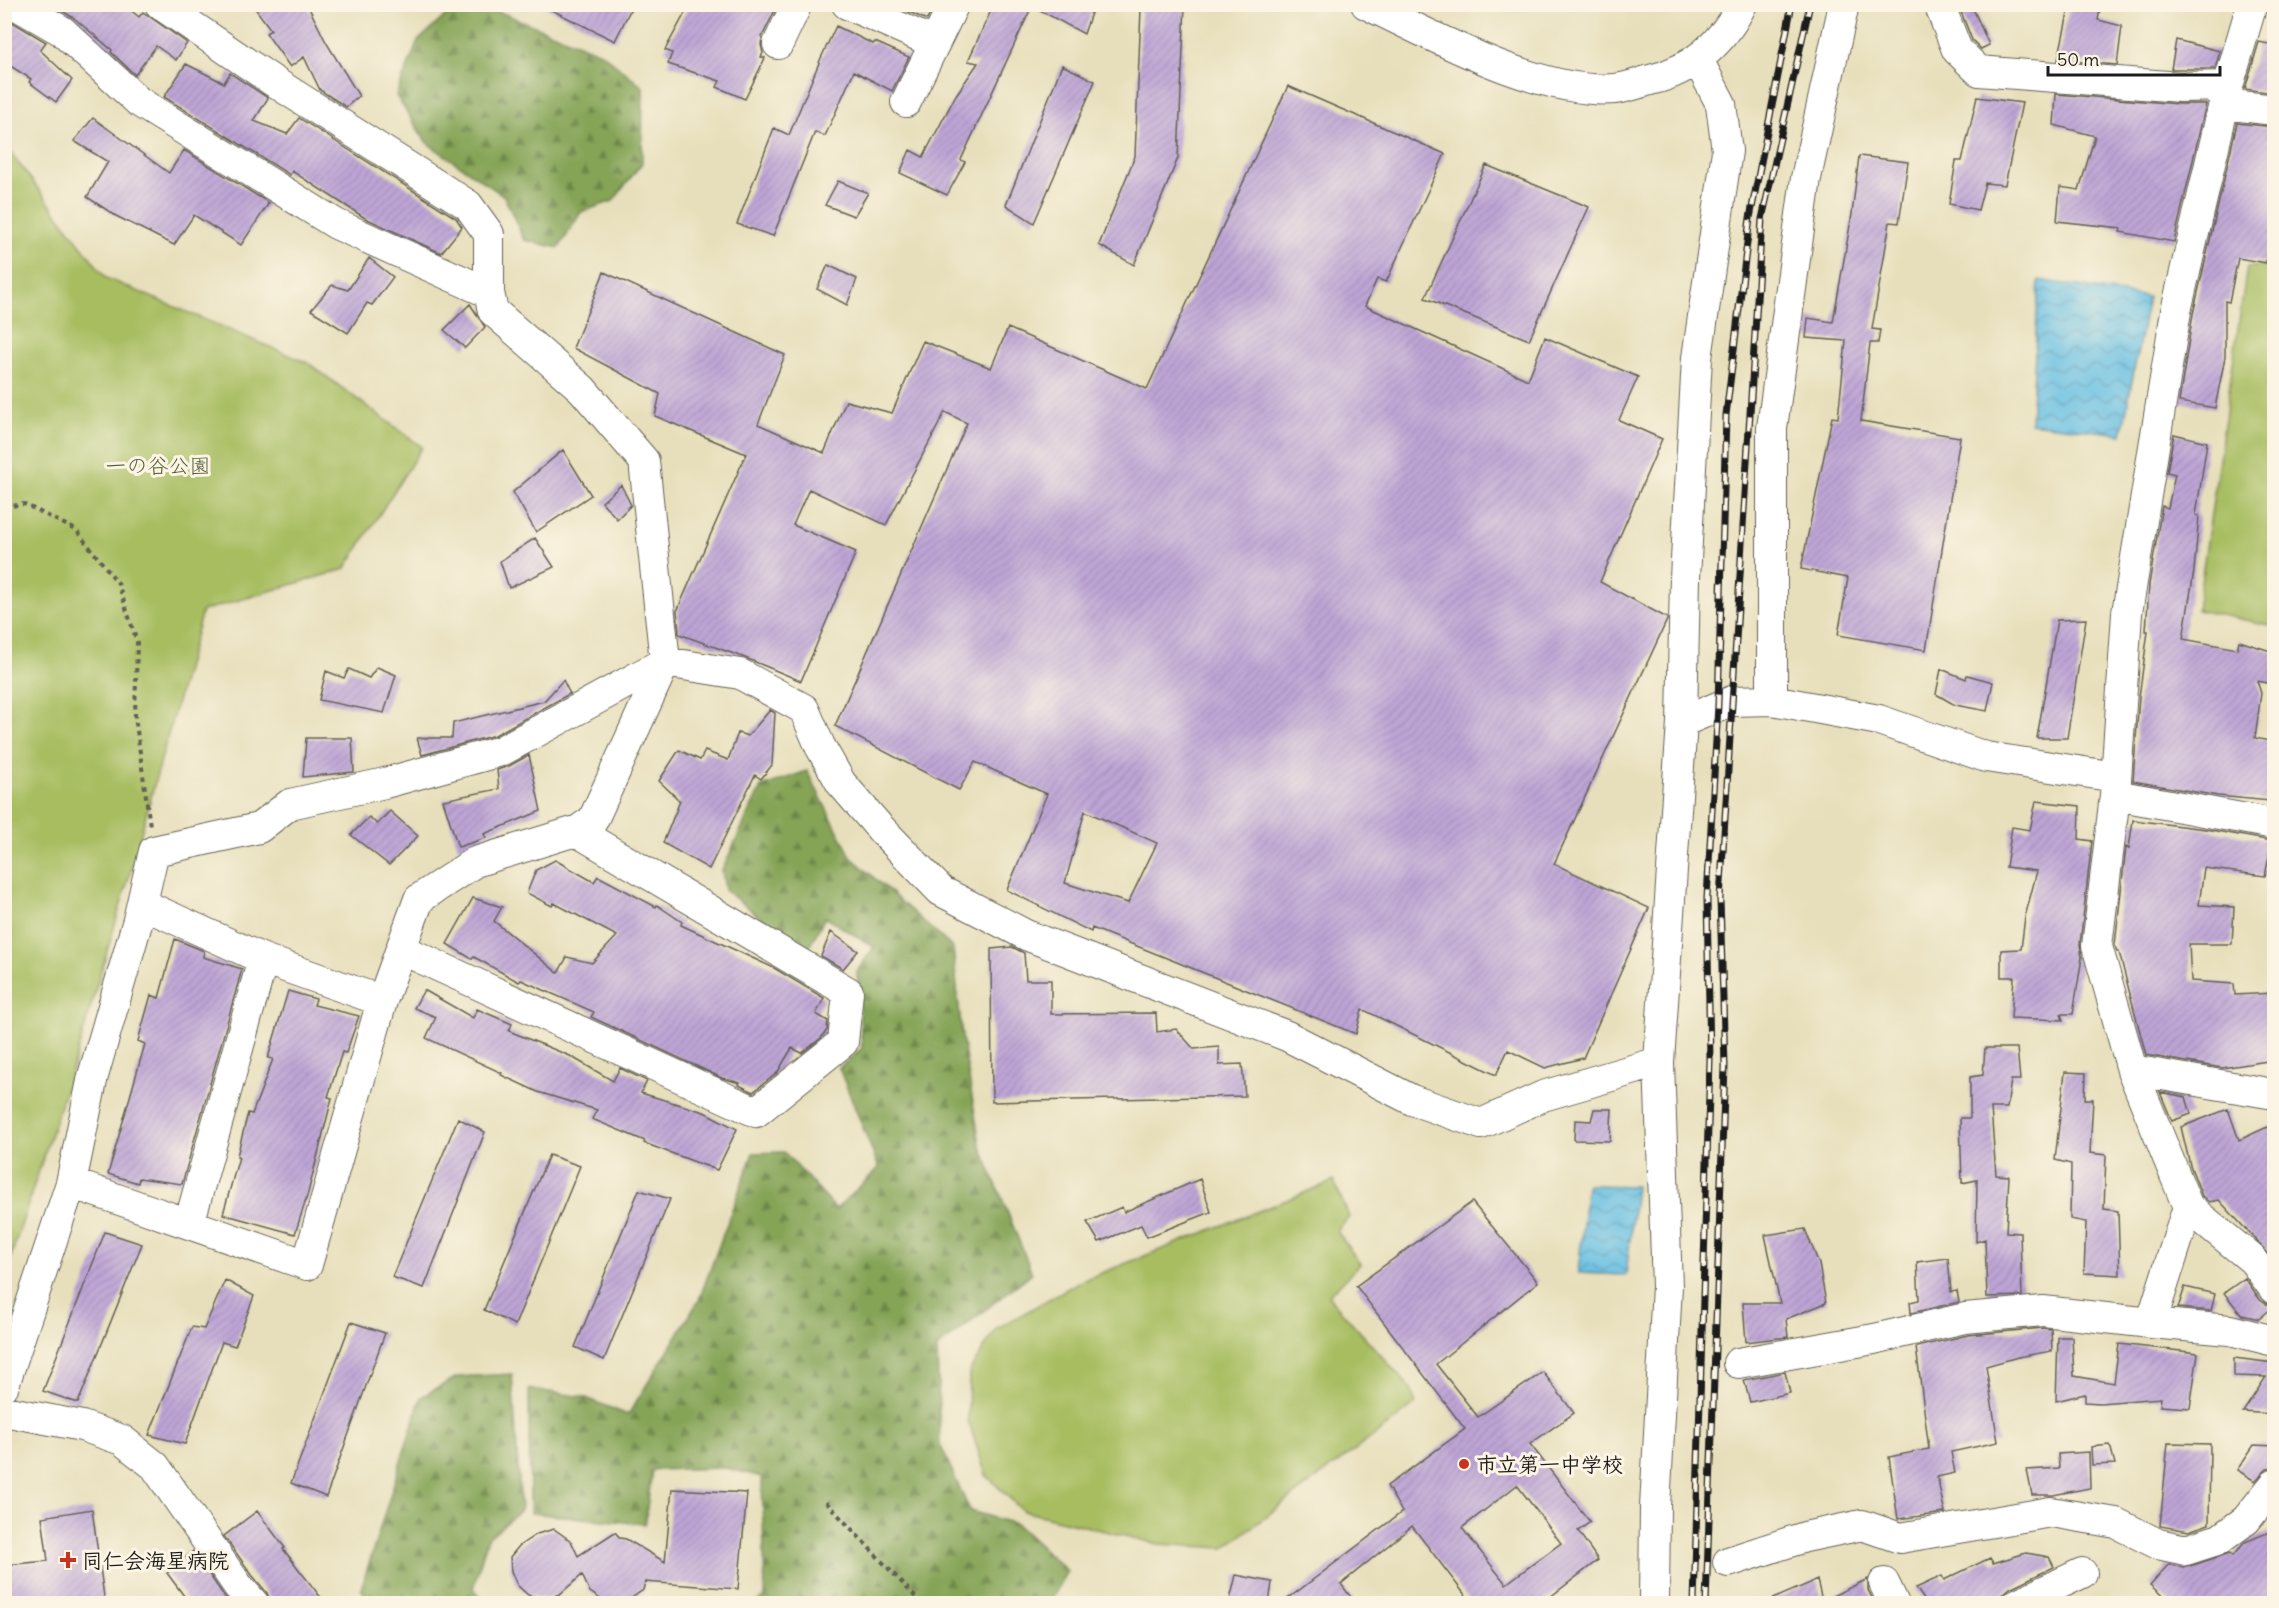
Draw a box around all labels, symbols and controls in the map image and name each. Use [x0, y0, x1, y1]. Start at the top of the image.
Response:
scale bar [2048, 39, 2220, 77]
text: 50 m [2057, 48, 2099, 71]
park label: 一の谷公園 [106, 452, 211, 479]
place label: 市立第一中学校 [1476, 1451, 1623, 1478]
marker: 市立第一中学校 [1457, 1457, 1471, 1471]
place label: 同仁会海星病院 [82, 1547, 229, 1574]
marker: 同仁会海星病院 [59, 1551, 77, 1569]

